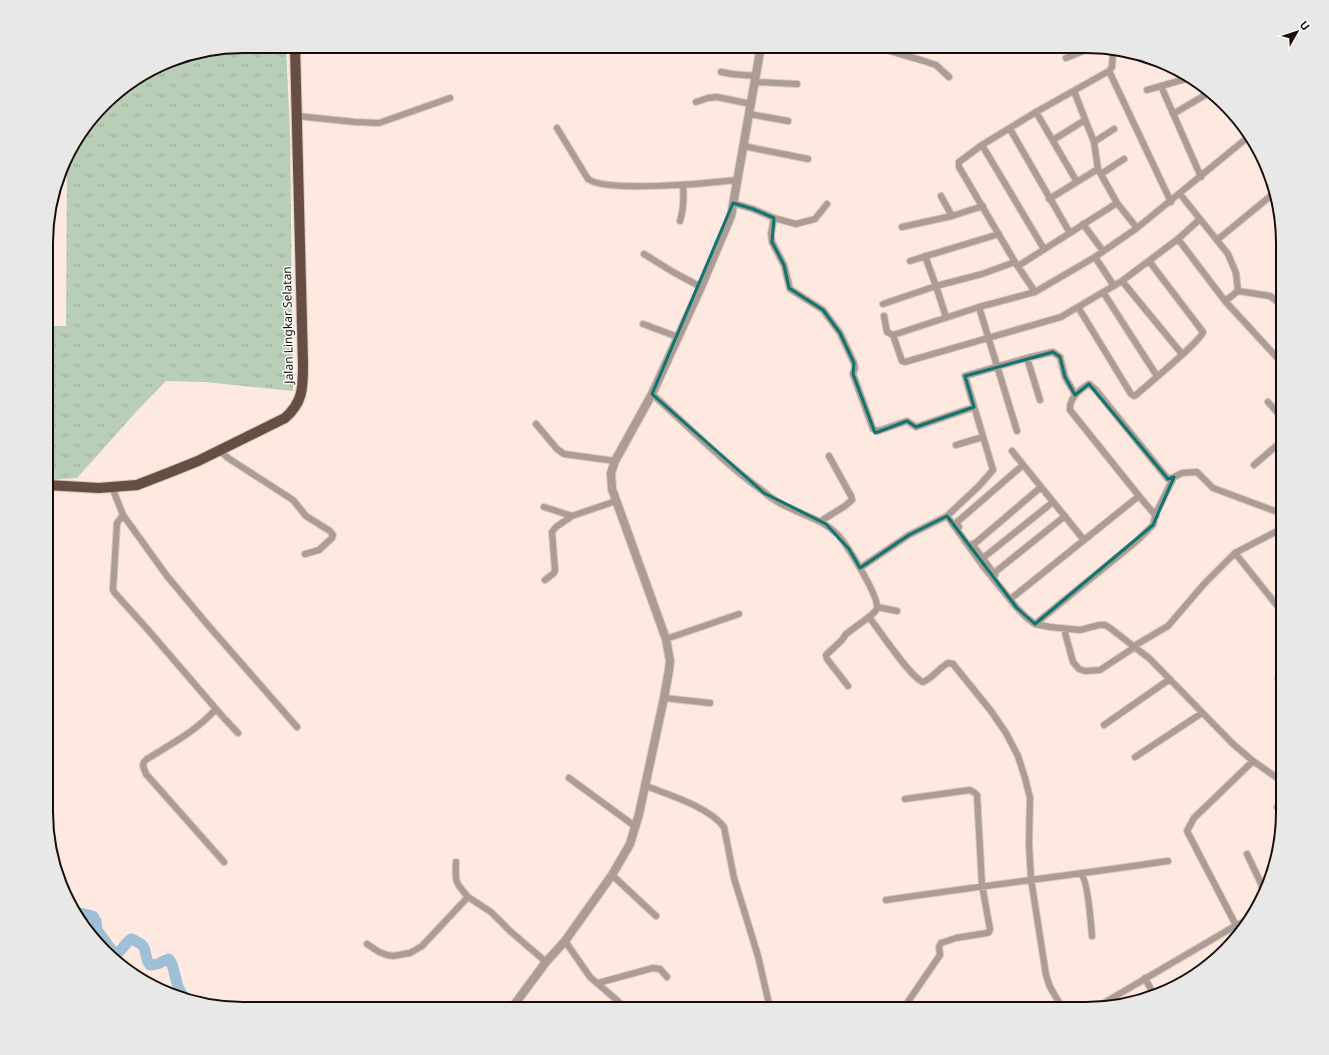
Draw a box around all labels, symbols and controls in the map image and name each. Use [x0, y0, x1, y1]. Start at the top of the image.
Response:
north arrow [1277, 12, 1317, 52]
text: U [1297, 17, 1314, 33]
street label: Jalan Lingkar Selatan [278, 266, 297, 385]

